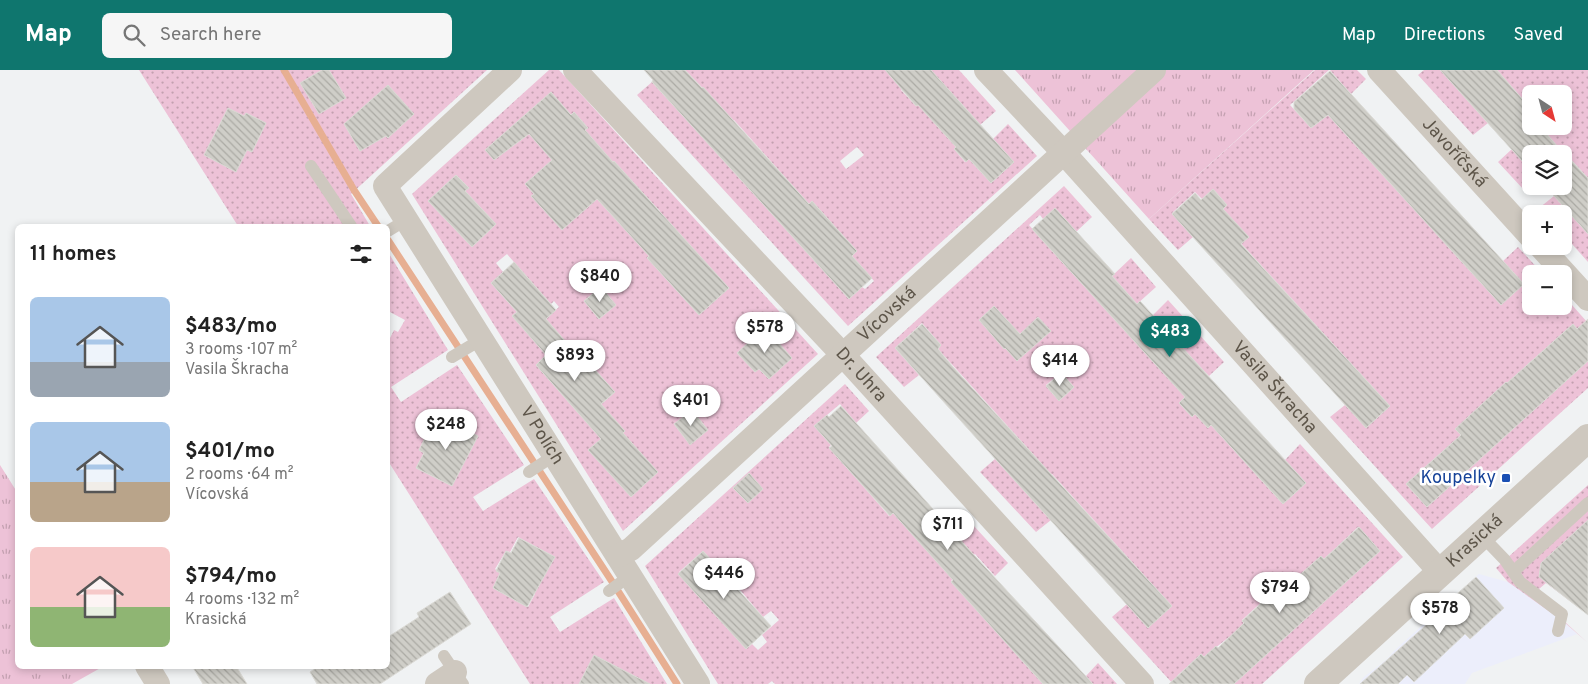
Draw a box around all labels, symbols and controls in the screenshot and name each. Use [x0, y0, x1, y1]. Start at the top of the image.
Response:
search box [102, 13, 452, 58]
text: Map [25, 20, 72, 50]
icon: search [120, 21, 148, 49]
text: Search here [160, 23, 261, 47]
text: Map [1342, 24, 1376, 47]
text: Directions [1404, 24, 1486, 47]
text: Saved [1514, 24, 1563, 47]
north arrow [1522, 85, 1572, 135]
map controls [1522, 85, 1572, 315]
street label: Javoříčská [1417, 113, 1492, 193]
button: layers [1522, 145, 1572, 195]
button: + [1522, 205, 1572, 255]
icon: filters [347, 240, 375, 268]
text: 11 homes [30, 241, 117, 268]
pin: $840 [570, 260, 630, 303]
button: − [1522, 265, 1572, 315]
text: $840 [580, 267, 620, 287]
street label: Vícovská [853, 282, 921, 347]
pin: $578 [735, 312, 795, 354]
text: $483/mo [185, 313, 277, 340]
pin: $483 [1140, 316, 1200, 358]
icon: home [70, 317, 130, 377]
text: $578 [746, 318, 784, 338]
text: $483 [1150, 322, 1190, 342]
street label: Vasila Škracha [1227, 336, 1322, 439]
text: 3 rooms · 107 m² [185, 340, 297, 360]
pin: $893 [545, 340, 605, 382]
street label: Dr. Uhra [830, 343, 892, 407]
pin: $414 [1030, 344, 1090, 387]
text: $893 [555, 346, 595, 366]
text: $414 [1042, 351, 1078, 371]
text: Vasila Škracha [185, 360, 289, 380]
pin: $401 [661, 384, 721, 427]
text: $401 [673, 391, 709, 411]
street label: V Polích [515, 402, 569, 469]
pin: $248 [416, 408, 476, 451]
text: $248 [426, 415, 466, 435]
text: $401/mo [185, 438, 275, 465]
icon: home [70, 442, 130, 502]
text: 2 rooms · 64 m² [185, 465, 294, 485]
place label: Koupelky [1421, 467, 1496, 490]
marker: Koupelky [1500, 472, 1512, 484]
text: Vícovská [185, 485, 249, 505]
pin: $711 [918, 508, 978, 551]
street label: Krasická [1441, 509, 1508, 573]
text: $711 [932, 515, 964, 535]
pin: $446 [694, 558, 754, 600]
text: $794/mo [185, 563, 277, 590]
text: $446 [704, 564, 744, 584]
icon: home [70, 567, 130, 627]
pin: $794 [1250, 572, 1310, 614]
text: $794 [1261, 578, 1299, 598]
text: 4 rooms · 132 m² [185, 590, 299, 610]
pin: $578 [1410, 592, 1470, 635]
text: $578 [1421, 599, 1459, 619]
text: Krasická [185, 610, 246, 630]

